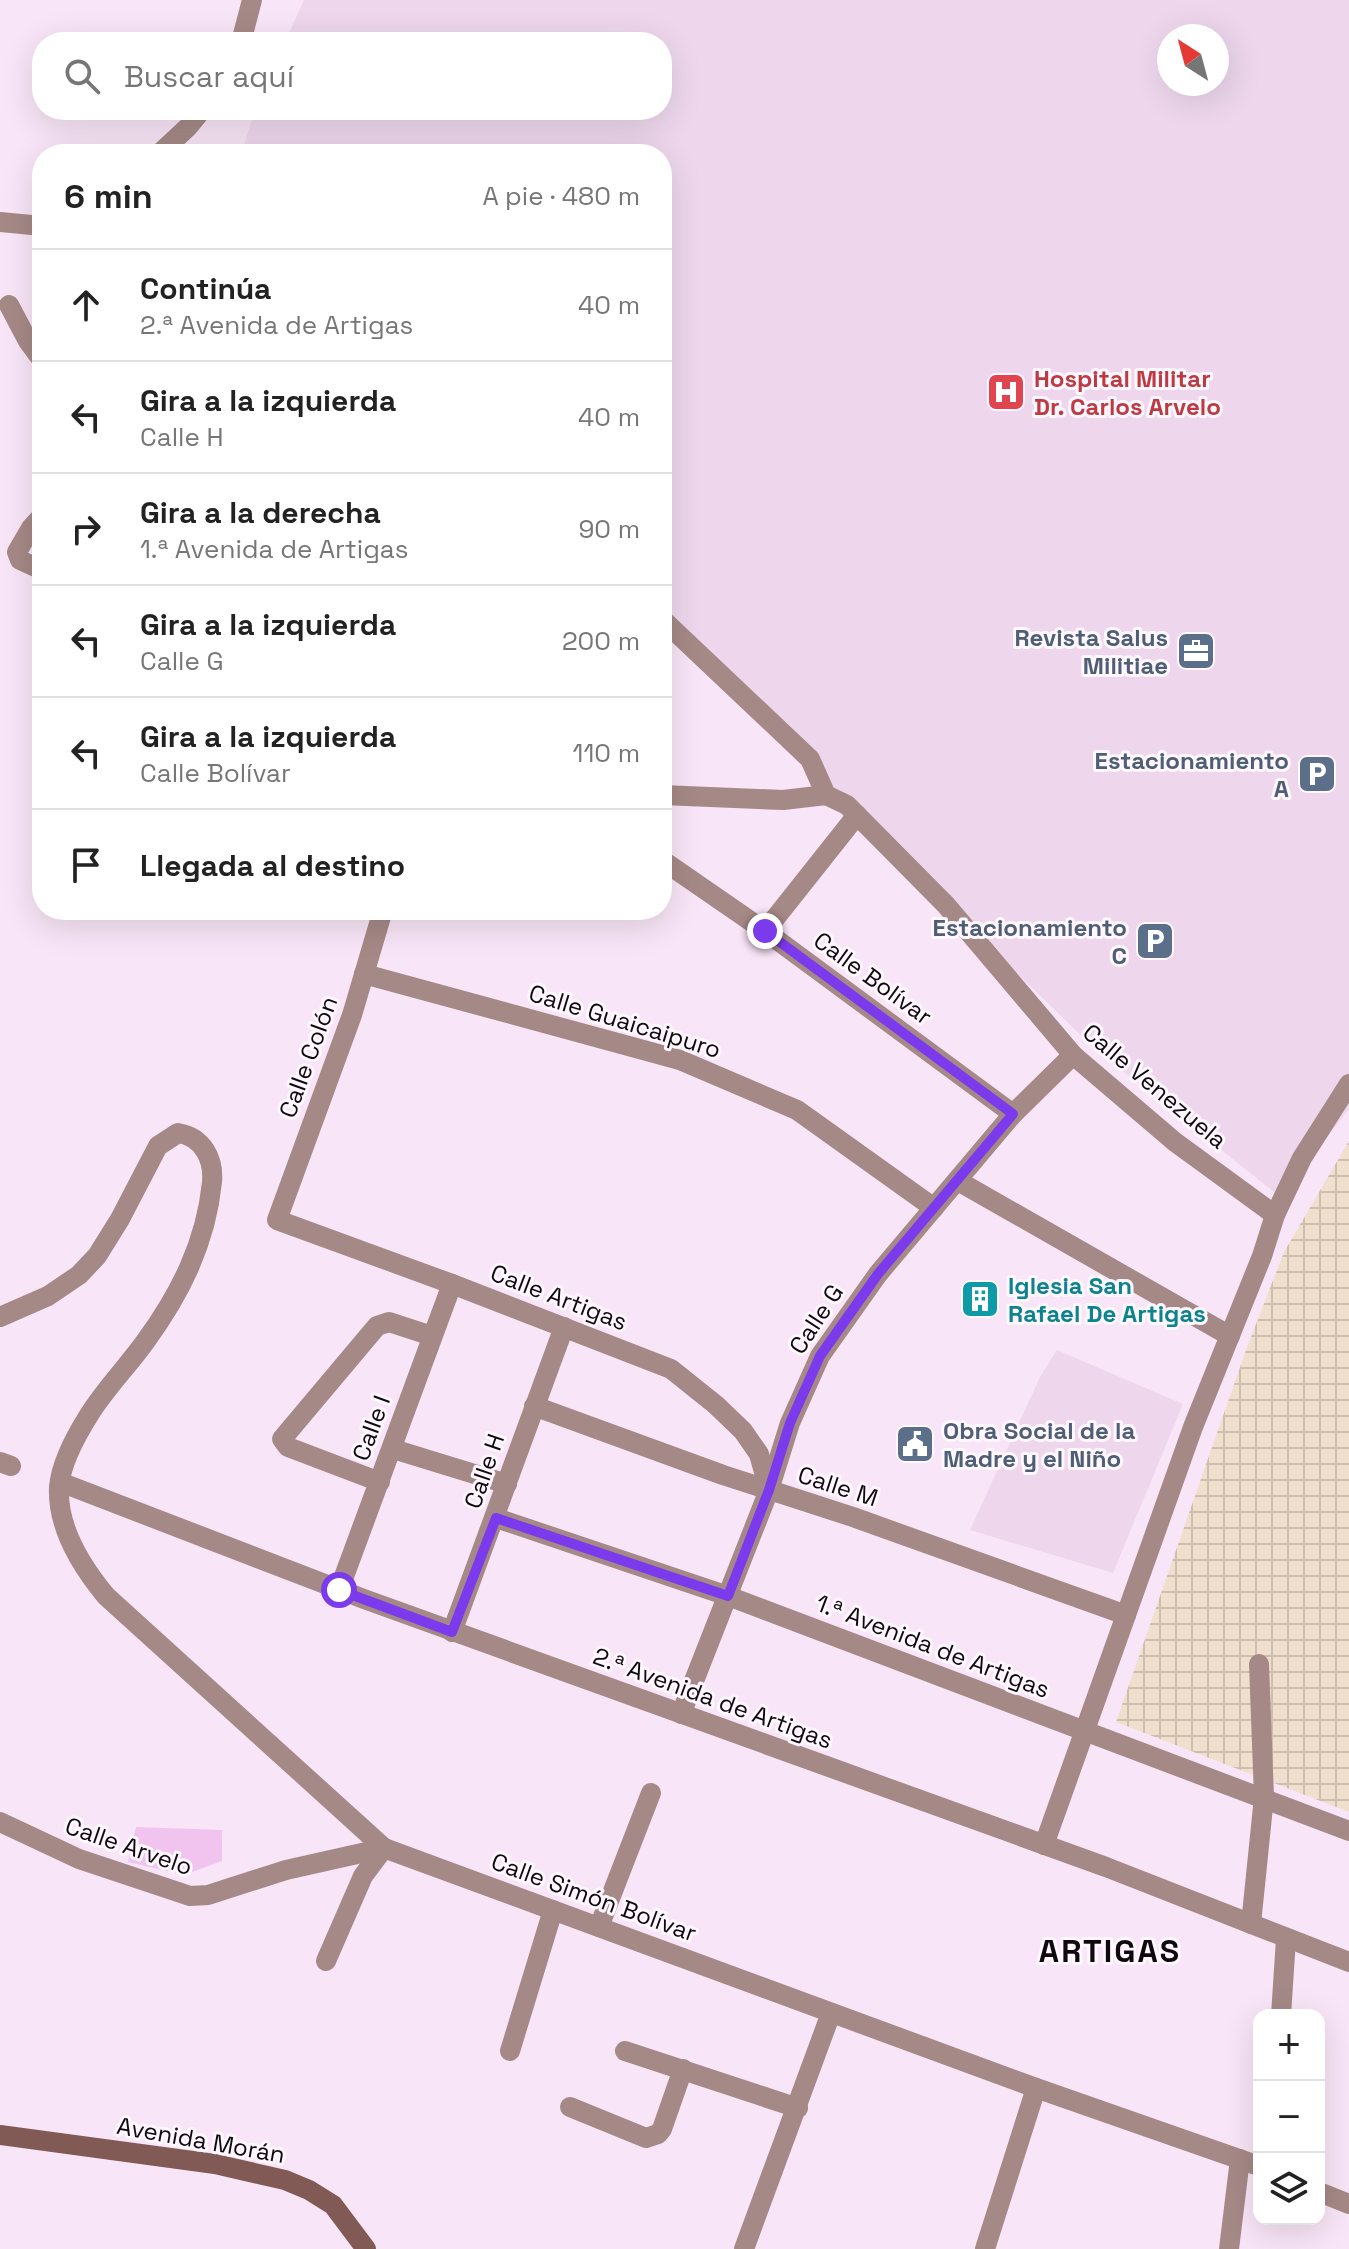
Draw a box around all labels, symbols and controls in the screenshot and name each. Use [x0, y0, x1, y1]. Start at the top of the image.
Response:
north arrow [1157, 24, 1229, 96]
search box [32, 32, 672, 120]
icon: search [60, 54, 104, 98]
text: Buscar aquí [124, 57, 294, 96]
text: 6 min [64, 175, 153, 218]
text: A pie · 480 m [482, 179, 640, 213]
text: Continúa [140, 269, 271, 308]
icon: ahead [64, 283, 108, 327]
text: 40 m [578, 288, 640, 322]
text: 2.ª Avenida de Artigas [140, 308, 413, 342]
place label: Hospital Militar Dr. Carlos Arvelo [1034, 363, 1221, 422]
hospital icon: Hospital Militar Dr. Carlos Arvelo [985, 371, 1027, 413]
text: Gira a la izquierda [140, 381, 396, 420]
icon: left [64, 395, 108, 439]
text: 40 m [578, 400, 640, 434]
text: Calle H [140, 420, 224, 454]
text: Gira a la derecha [140, 493, 381, 532]
icon: right [64, 507, 108, 551]
text: 90 m [578, 512, 640, 546]
text: 1.ª Avenida de Artigas [140, 532, 408, 566]
text: Gira a la izquierda [140, 605, 396, 644]
icon: left [64, 619, 108, 663]
place label: Revista Salus Militiae [1014, 622, 1168, 681]
text: 200 m [562, 624, 640, 658]
office icon: Revista Salus Militiae [1175, 630, 1217, 672]
text: Calle G [140, 644, 224, 678]
text: Gira a la izquierda [140, 717, 396, 756]
icon: left [64, 731, 108, 775]
text: 110 m [573, 736, 640, 770]
place label: Estacionamiento A [1095, 745, 1289, 804]
parking icon: Estacionamiento A [1296, 753, 1338, 795]
text: Calle Bolívar [140, 756, 291, 790]
icon: arrive [64, 843, 108, 887]
text: Llegada al destino [140, 846, 405, 885]
place label: Estacionamiento C [933, 912, 1127, 971]
route end [747, 913, 783, 949]
parking icon: Estacionamiento C [1134, 920, 1176, 962]
street label: Calle Bolívar [808, 925, 938, 1031]
street label: Calle Guaicaipuro [525, 977, 725, 1065]
street label: Calle Colón [272, 992, 344, 1122]
street label: Calle Venezuela [1077, 1017, 1234, 1155]
street label: Calle Artigas [486, 1257, 632, 1337]
place label: Iglesia San Rafael De Artigas [1008, 1270, 1206, 1329]
street label: Calle G [782, 1278, 850, 1360]
building icon: Iglesia San Rafael De Artigas [959, 1278, 1001, 1320]
street label: Calle I [345, 1391, 397, 1465]
place label: Obra Social de la Madre y el Niño [943, 1415, 1135, 1474]
public building icon: Obra Social de la Madre y el Niño [894, 1423, 936, 1465]
street label: Calle H [457, 1430, 511, 1512]
street label: Calle M [794, 1459, 882, 1513]
route start [321, 1572, 357, 1608]
street label: 1.ª Avenida de Artigas [812, 1587, 1054, 1705]
street label: 2.ª Avenida de Artigas [589, 1640, 837, 1756]
street label: Calle Arvelo [61, 1810, 197, 1882]
street label: Calle Simón Bolívar [487, 1845, 701, 1949]
district label: ARTIGAS [1039, 1931, 1181, 1971]
map controls [1253, 2009, 1325, 2225]
button: + [1253, 2009, 1325, 2081]
button: − [1253, 2081, 1325, 2153]
street label: Avenida Morán [115, 2110, 287, 2170]
button: layers [1253, 2153, 1325, 2225]

